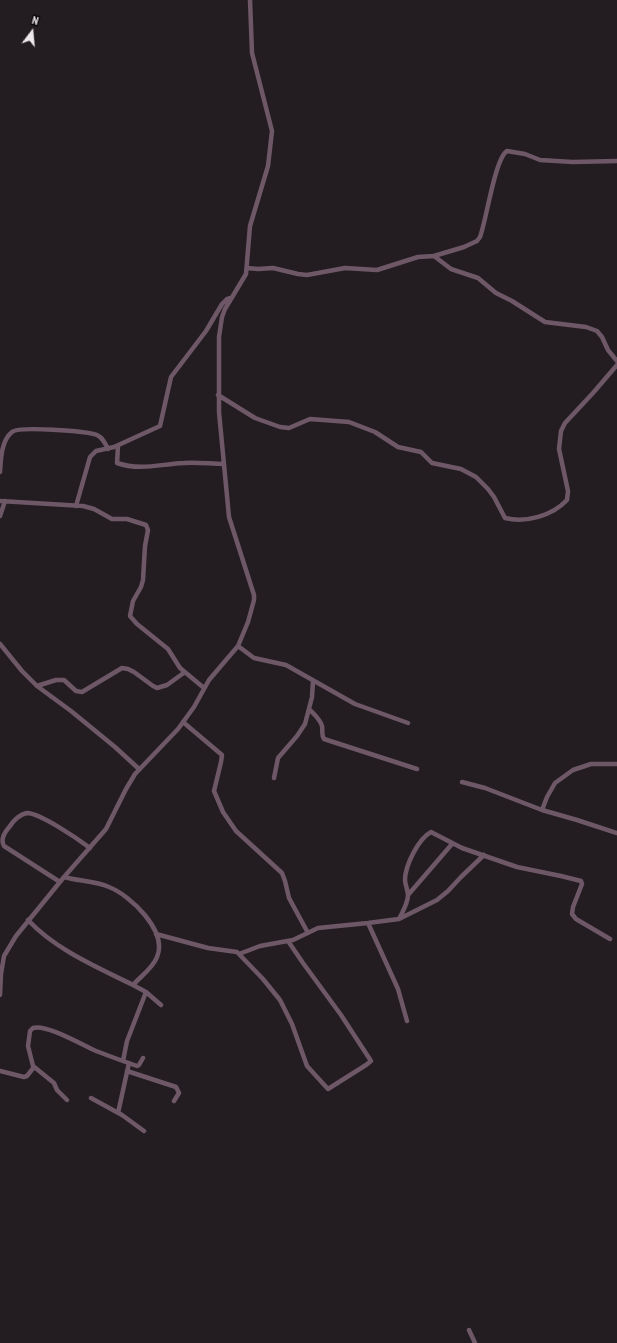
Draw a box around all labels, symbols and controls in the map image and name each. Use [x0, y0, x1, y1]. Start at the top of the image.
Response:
north arrow [12, 12, 52, 52]
text: N [31, 13, 40, 28]

